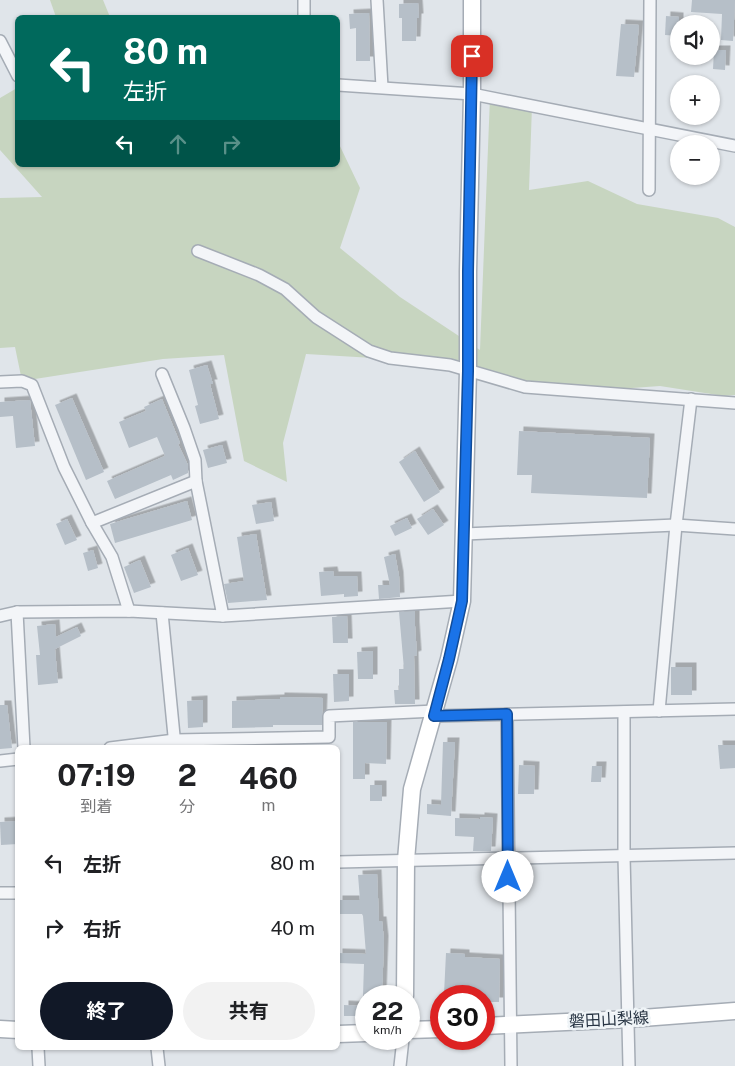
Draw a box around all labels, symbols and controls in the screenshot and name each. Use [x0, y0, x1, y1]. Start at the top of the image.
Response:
map controls [670, 15, 720, 185]
button: sound [670, 15, 720, 65]
text: 80 m [123, 31, 208, 72]
icon: left [40, 35, 105, 100]
pin [451, 35, 493, 77]
icon: arrive [458, 42, 486, 70]
button: + [670, 75, 720, 125]
text: 左折 [123, 78, 167, 104]
icon: left [111, 130, 139, 158]
icon: ahead [164, 130, 192, 158]
icon: right [217, 130, 245, 158]
button: − [670, 135, 720, 185]
text: 07:19 [57, 757, 136, 793]
text: 2 [178, 757, 197, 793]
text: 460 [239, 760, 298, 796]
text: m [261, 796, 275, 815]
text: 到着 [80, 797, 112, 816]
text: 分 [179, 797, 195, 816]
icon: left [40, 849, 68, 877]
position arrow [481, 850, 533, 902]
text: 80 m [270, 852, 315, 874]
text: 左折 [83, 853, 121, 875]
icon: right [40, 914, 68, 942]
text: 40 m [270, 917, 315, 939]
text: 右折 [83, 918, 121, 940]
button: 終了 [40, 982, 173, 1040]
button: 共有 [183, 982, 315, 1040]
speed limit sign: 30 [430, 985, 495, 1050]
text: 22 [372, 996, 403, 1026]
street label: 磐田山梨線 [569, 1008, 649, 1031]
text: km/h [373, 1023, 402, 1037]

